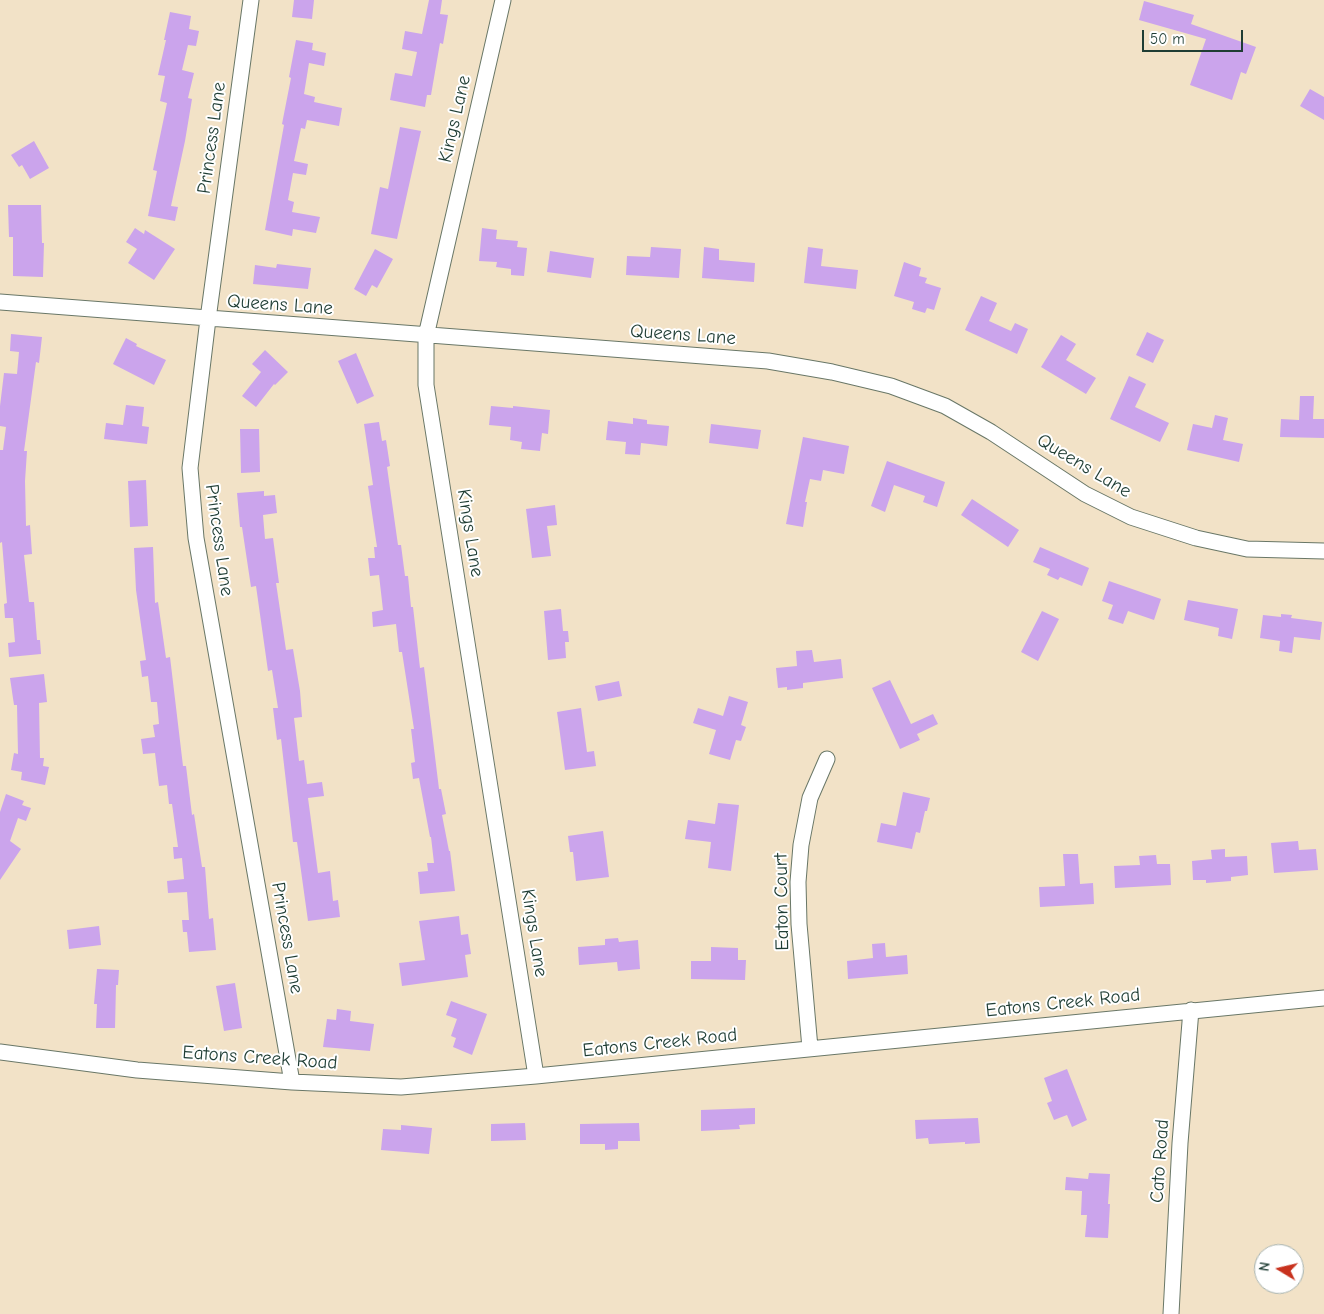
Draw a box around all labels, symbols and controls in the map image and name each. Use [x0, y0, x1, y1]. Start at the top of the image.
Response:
scale bar [1144, 20, 1245, 52]
text: 50 m [1150, 30, 1185, 48]
street label: Kings Lane [434, 73, 476, 165]
street label: Princess Lane [193, 81, 231, 195]
street label: Queens Lane [226, 290, 334, 320]
street label: Queens Lane [629, 320, 737, 350]
street label: Queens Lane [1033, 429, 1135, 503]
street label: Princess Lane [200, 483, 238, 597]
street label: Kings Lane [452, 487, 488, 579]
street label: Eaton Court [770, 853, 794, 951]
street label: Princess Lane [266, 880, 308, 996]
street label: Kings Lane [516, 887, 552, 979]
street label: Eatons Creek Road [985, 984, 1141, 1022]
street label: Eatons Creek Road [582, 1024, 738, 1062]
street label: Eatons Creek Road [182, 1041, 338, 1075]
street label: Cato Road [1146, 1118, 1174, 1204]
north arrow [1254, 1244, 1304, 1294]
text: N [1256, 1261, 1274, 1273]

